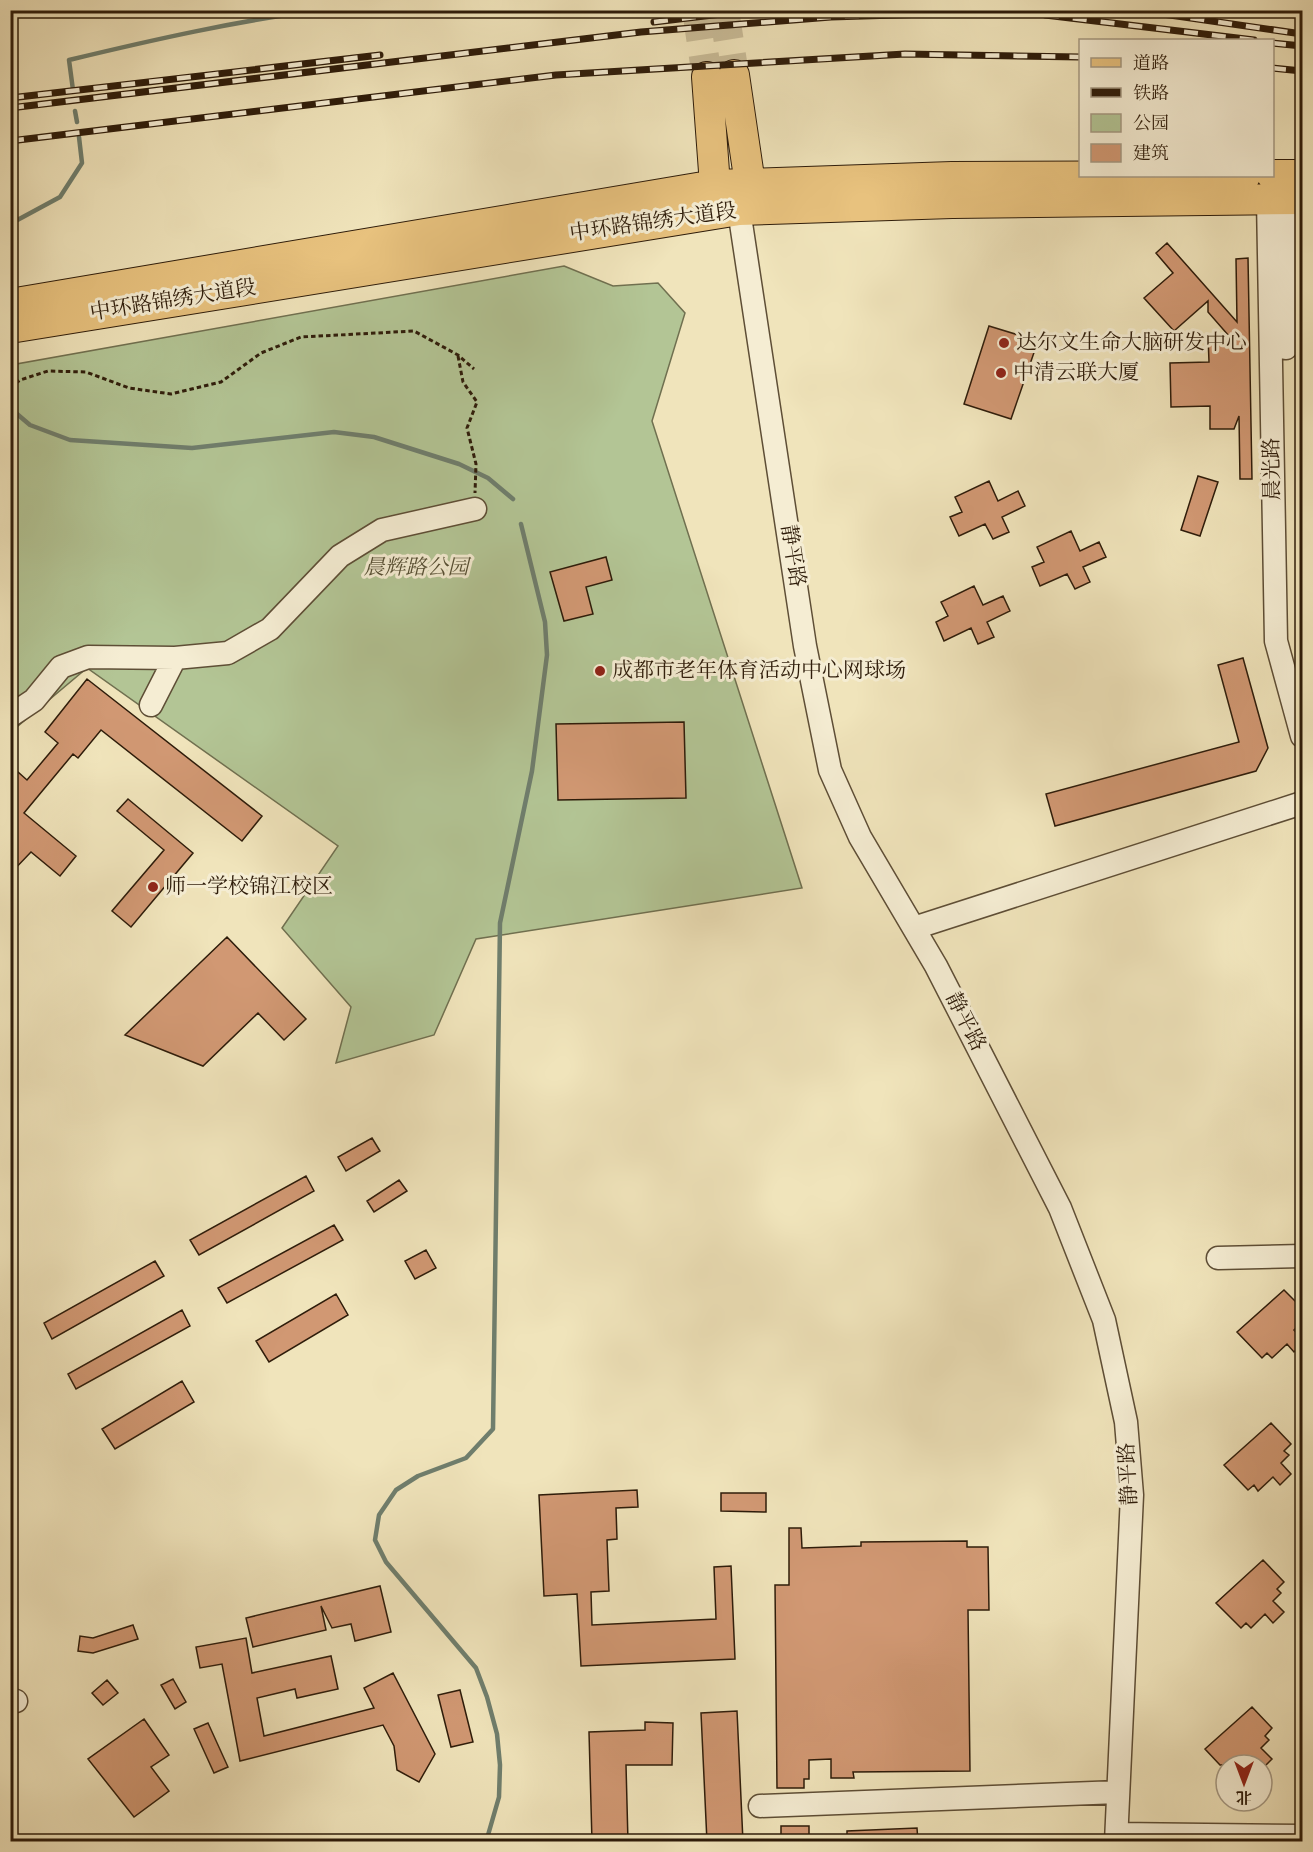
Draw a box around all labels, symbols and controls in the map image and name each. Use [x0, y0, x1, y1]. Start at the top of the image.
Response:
legend [1079, 39, 1274, 177]
text: 道路 [1133, 53, 1169, 73]
text: 铁路 [1133, 83, 1169, 103]
text: 公园 [1133, 114, 1169, 133]
text: 建筑 [1133, 143, 1169, 163]
street label: 中环路锦绣大道段 [568, 199, 738, 245]
street label: 中环路锦绣大道段 [88, 276, 258, 325]
place label: 达尔文生命大脑研发中心 [1016, 331, 1247, 354]
marker: 达尔文生命大脑研发中心 [997, 336, 1011, 350]
place label: 中清云联大厦 [1013, 361, 1139, 384]
marker: 中清云联大厦 [994, 366, 1008, 380]
street label: 晨光路 [1260, 437, 1284, 501]
street label: 静平路 [777, 523, 809, 589]
park label: 晨辉路公园 [364, 556, 471, 579]
place label: 成都市老年体育活动中心网球场 [612, 658, 906, 682]
marker: 成都市老年体育活动中心网球场 [593, 664, 607, 678]
place label: 师一学校锦江校区 [165, 875, 333, 898]
marker: 师一学校锦江校区 [146, 880, 160, 894]
street label: 静平路 [941, 988, 990, 1055]
street label: 静平路 [1115, 1442, 1141, 1506]
north arrow [1214, 1753, 1274, 1813]
text: 北 [1236, 1788, 1252, 1806]

